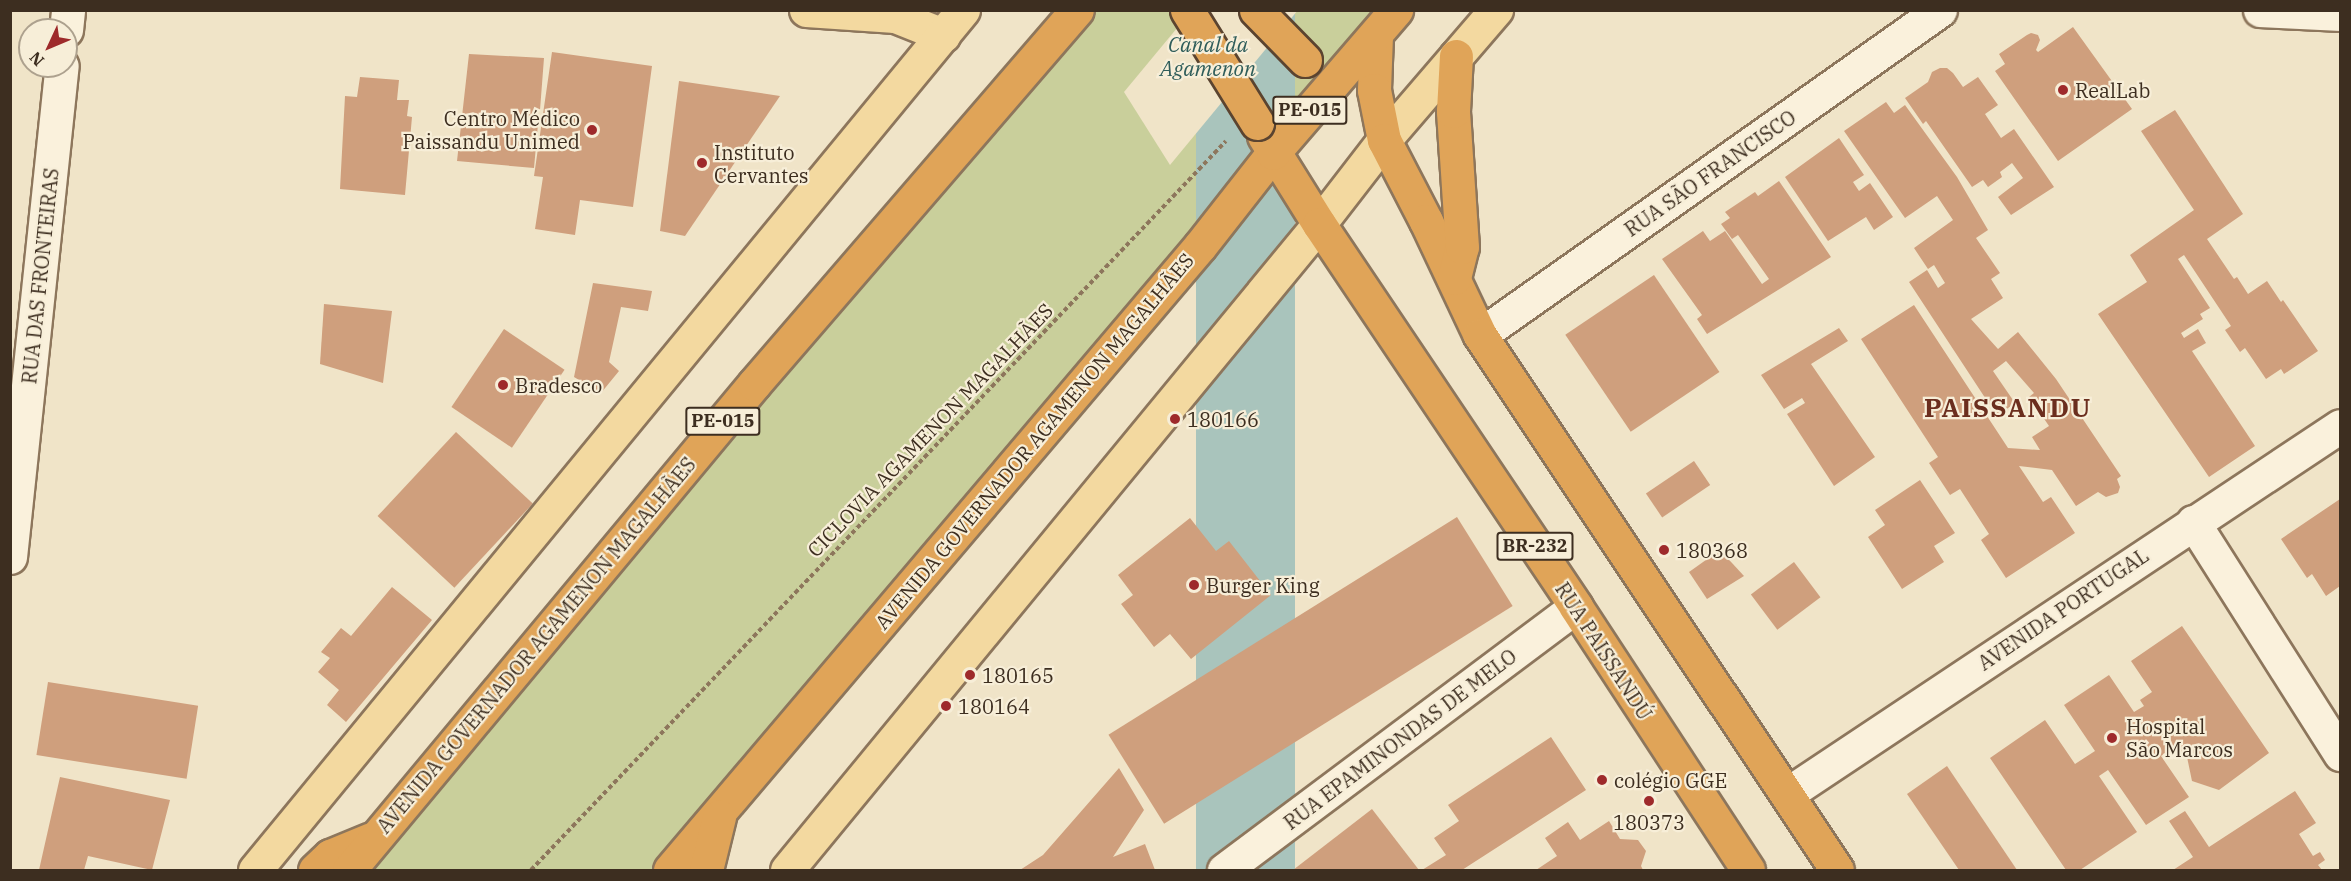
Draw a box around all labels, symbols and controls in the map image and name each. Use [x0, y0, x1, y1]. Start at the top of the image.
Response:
north arrow [18, 18, 78, 78]
water label: Canal da Agamenon [1160, 31, 1256, 81]
text: N [25, 48, 48, 71]
place label: RealLab [2075, 78, 2151, 102]
marker: RealLab [2056, 83, 2070, 97]
road number: PE-015 [1271, 95, 1349, 125]
street label: RUA SÃO FRANCISCO [1620, 105, 1800, 241]
place label: Centro Médico Paissandu Unimed [402, 106, 580, 153]
marker: Centro Médico Paissandu Unimed [585, 123, 599, 137]
place label: Instituto Cervantes [714, 140, 809, 187]
marker: Instituto Cervantes [695, 156, 709, 170]
street label: RUA DAS FRONTEIRAS [17, 167, 63, 385]
street label: AVENIDA GOVERNADOR AGAMENON MAGALHÃES [869, 248, 1199, 634]
street label: CICLOVIA AGAMENON MAGALHÃES [802, 298, 1058, 562]
place label: Bradesco [515, 373, 602, 397]
marker: Bradesco [496, 378, 510, 392]
district label: PAISSANDU [1924, 392, 2092, 424]
road number: PE-015 [684, 406, 762, 436]
place label: 180166 [1187, 407, 1259, 431]
marker: 180166 [1168, 412, 1182, 426]
street label: AVENIDA GOVERNADOR AGAMENON MAGALHÃES [371, 452, 701, 838]
road number: BR-232 [1496, 531, 1574, 561]
place label: 180368 [1676, 538, 1748, 562]
marker: 180368 [1657, 543, 1671, 557]
street label: AVENIDA PORTUGAL [1973, 543, 2153, 675]
place label: Burger King [1206, 573, 1320, 597]
marker: Burger King [1187, 578, 1201, 592]
street label: RUA PAISSANDÚ [1551, 578, 1657, 724]
street label: RUA EPAMINONDAS DE MELO [1279, 644, 1521, 834]
place label: 180165 [982, 663, 1054, 687]
marker: 180165 [963, 668, 977, 682]
place label: 180164 [958, 694, 1030, 718]
marker: 180164 [939, 699, 953, 713]
place label: Hospital São Marcos [2126, 714, 2233, 761]
marker: Hospital São Marcos [2103, 729, 2121, 747]
place label: colégio GGE [1614, 768, 1727, 792]
marker: colégio GGE [1595, 773, 1609, 787]
marker: 180373 [1642, 794, 1656, 808]
place label: 180373 [1613, 810, 1685, 834]

